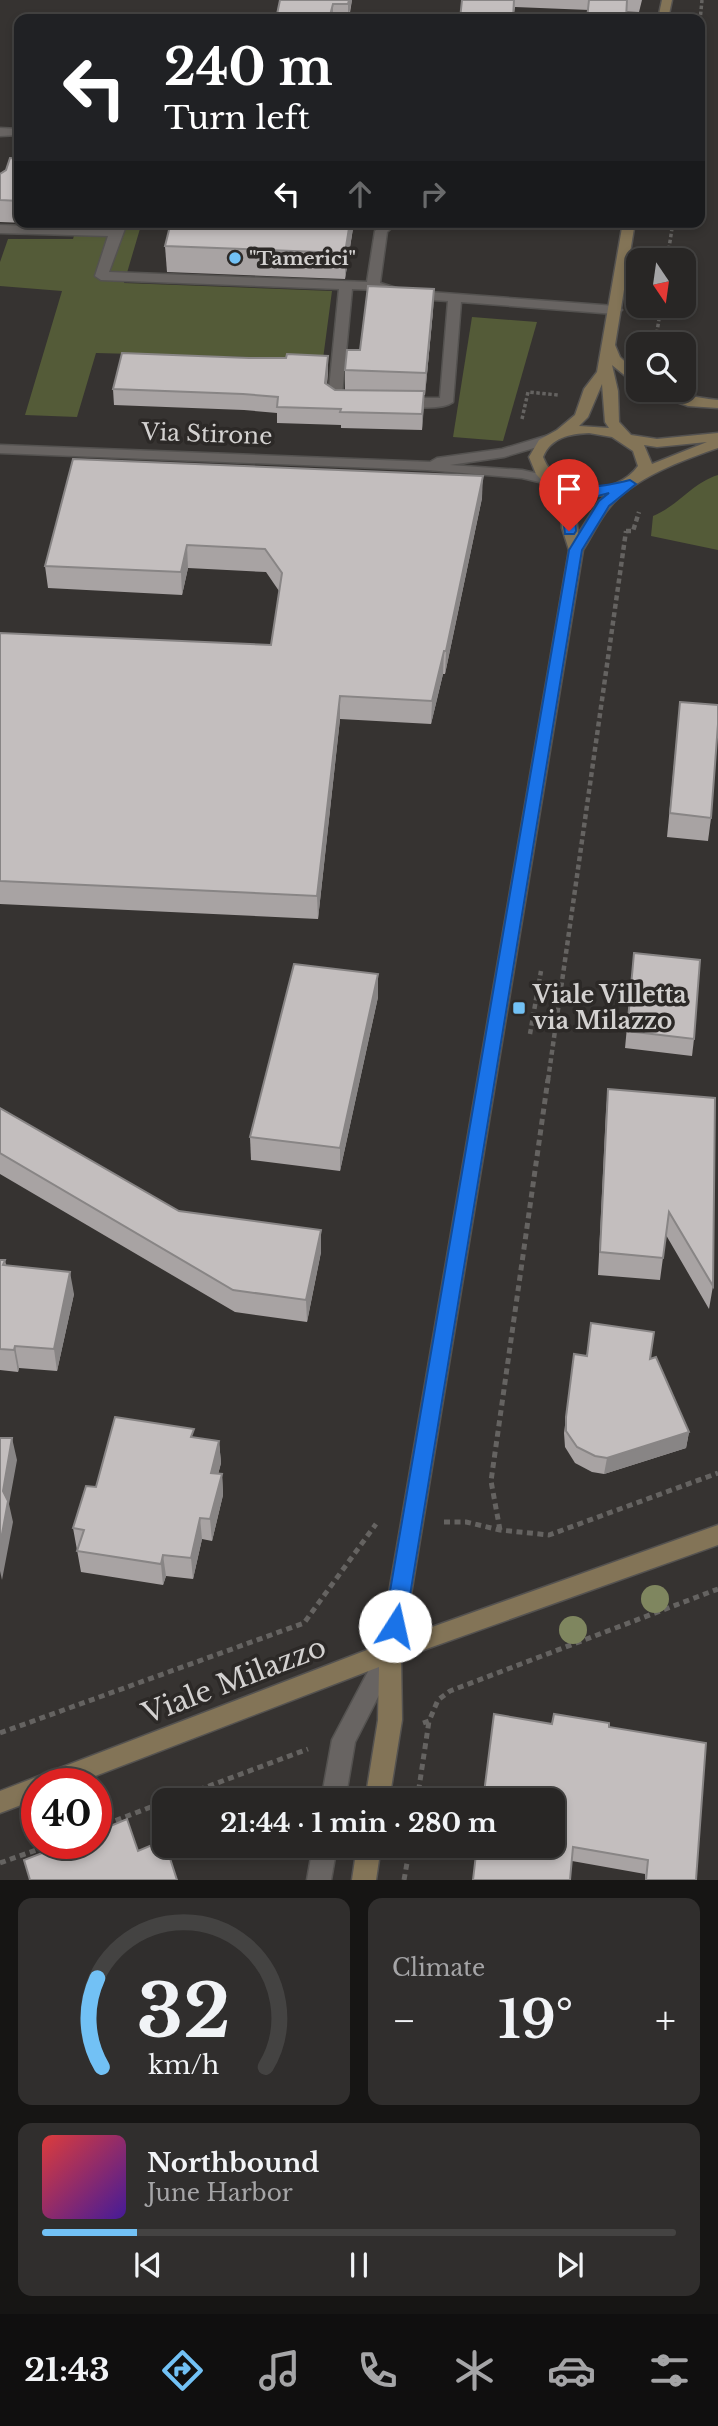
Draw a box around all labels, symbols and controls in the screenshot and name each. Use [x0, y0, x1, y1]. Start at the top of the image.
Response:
text: 240 m [164, 37, 333, 98]
icon: left [49, 42, 140, 133]
text: Turn left [164, 98, 310, 138]
icon: left [268, 175, 306, 213]
icon: ahead [341, 175, 379, 213]
icon: right [414, 175, 452, 213]
place label: "Tamerici" [249, 247, 356, 270]
north arrow [626, 248, 696, 318]
map controls [626, 248, 696, 402]
marker: "Tamerici" [227, 250, 243, 266]
button: search [626, 332, 696, 402]
street label: Via Stirone [140, 418, 273, 450]
pin [539, 459, 599, 531]
icon: arrive [550, 470, 588, 508]
place label: Viale Villetta via Milazzo [532, 981, 687, 1035]
marker: Viale Villetta via Milazzo [511, 1000, 527, 1016]
position arrow [358, 1589, 432, 1663]
street label: Viale Milazzo [136, 1629, 331, 1732]
speed limit sign: 40 [21, 1768, 112, 1859]
text: 21:44 · 1 min · 280 m [220, 1807, 497, 1839]
text: Climate [392, 1954, 485, 1982]
text: 32 [137, 1967, 231, 2058]
text: 19° [498, 1988, 573, 2052]
text: − [392, 1997, 416, 2044]
text: + [655, 1997, 676, 2044]
text: km/h [149, 2050, 219, 2081]
text: Northbound [147, 2147, 319, 2179]
text: June Harbor [147, 2179, 293, 2207]
icon: previous [129, 2246, 167, 2284]
icon: pause [340, 2246, 378, 2284]
icon: next [551, 2246, 589, 2284]
icon: directions [158, 2346, 207, 2395]
icon: music [255, 2346, 304, 2395]
icon: phone [353, 2346, 402, 2395]
icon: climate [450, 2346, 499, 2395]
icon: car [547, 2346, 596, 2395]
icon: filters [645, 2346, 694, 2395]
text: 21:43 [24, 2350, 110, 2390]

